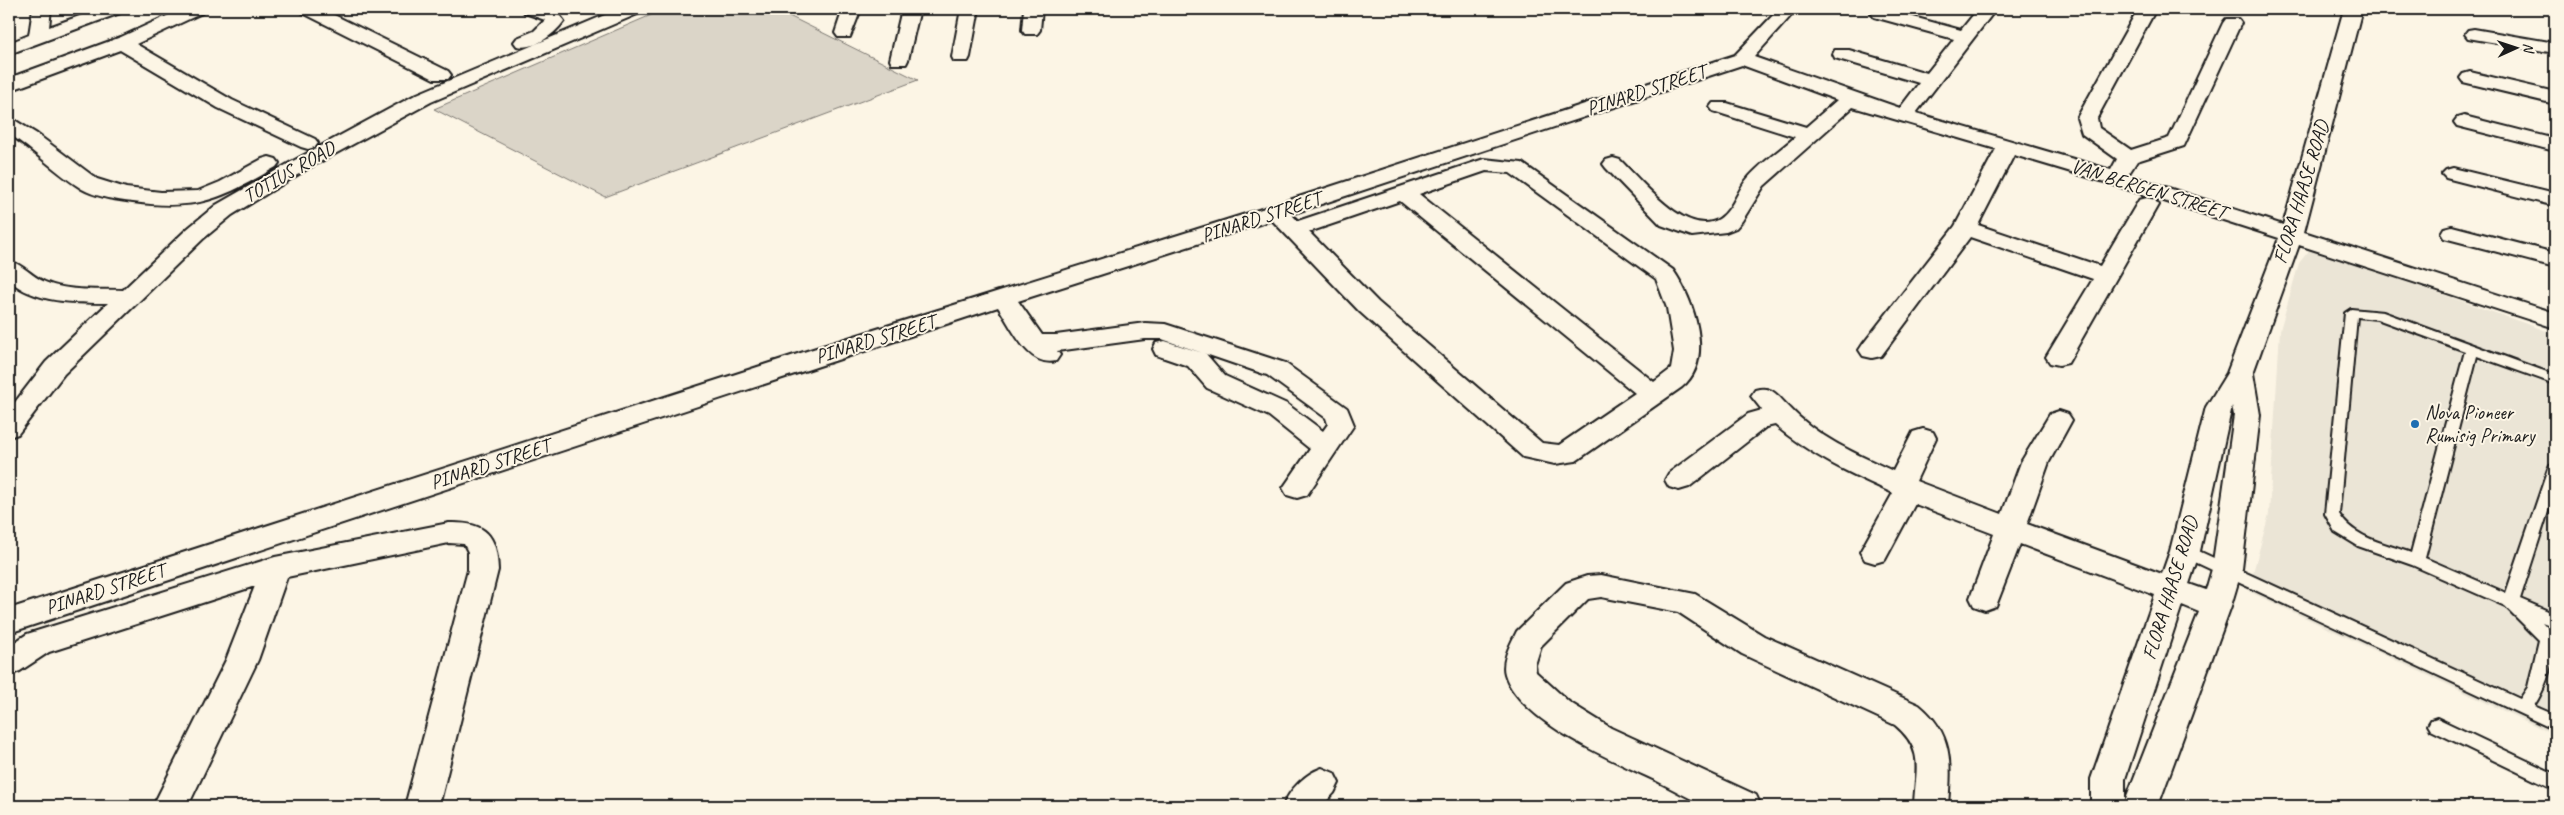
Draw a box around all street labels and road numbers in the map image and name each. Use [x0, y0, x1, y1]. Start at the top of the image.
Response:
street label: PINARD STREET [1583, 57, 1713, 121]
street label: FLORA HAASE ROAD [2267, 116, 2335, 266]
street label: TOTIUS ROAD [238, 135, 341, 208]
street label: VAN BERGEN STREET [2068, 153, 2234, 226]
street label: PINARD STREET [1198, 184, 1328, 248]
street label: PINARD STREET [812, 308, 943, 369]
street label: PINARD STREET [427, 431, 557, 495]
street label: FLORA HAASE ROAD [2136, 512, 2204, 662]
street label: PINARD STREET [42, 556, 172, 620]

